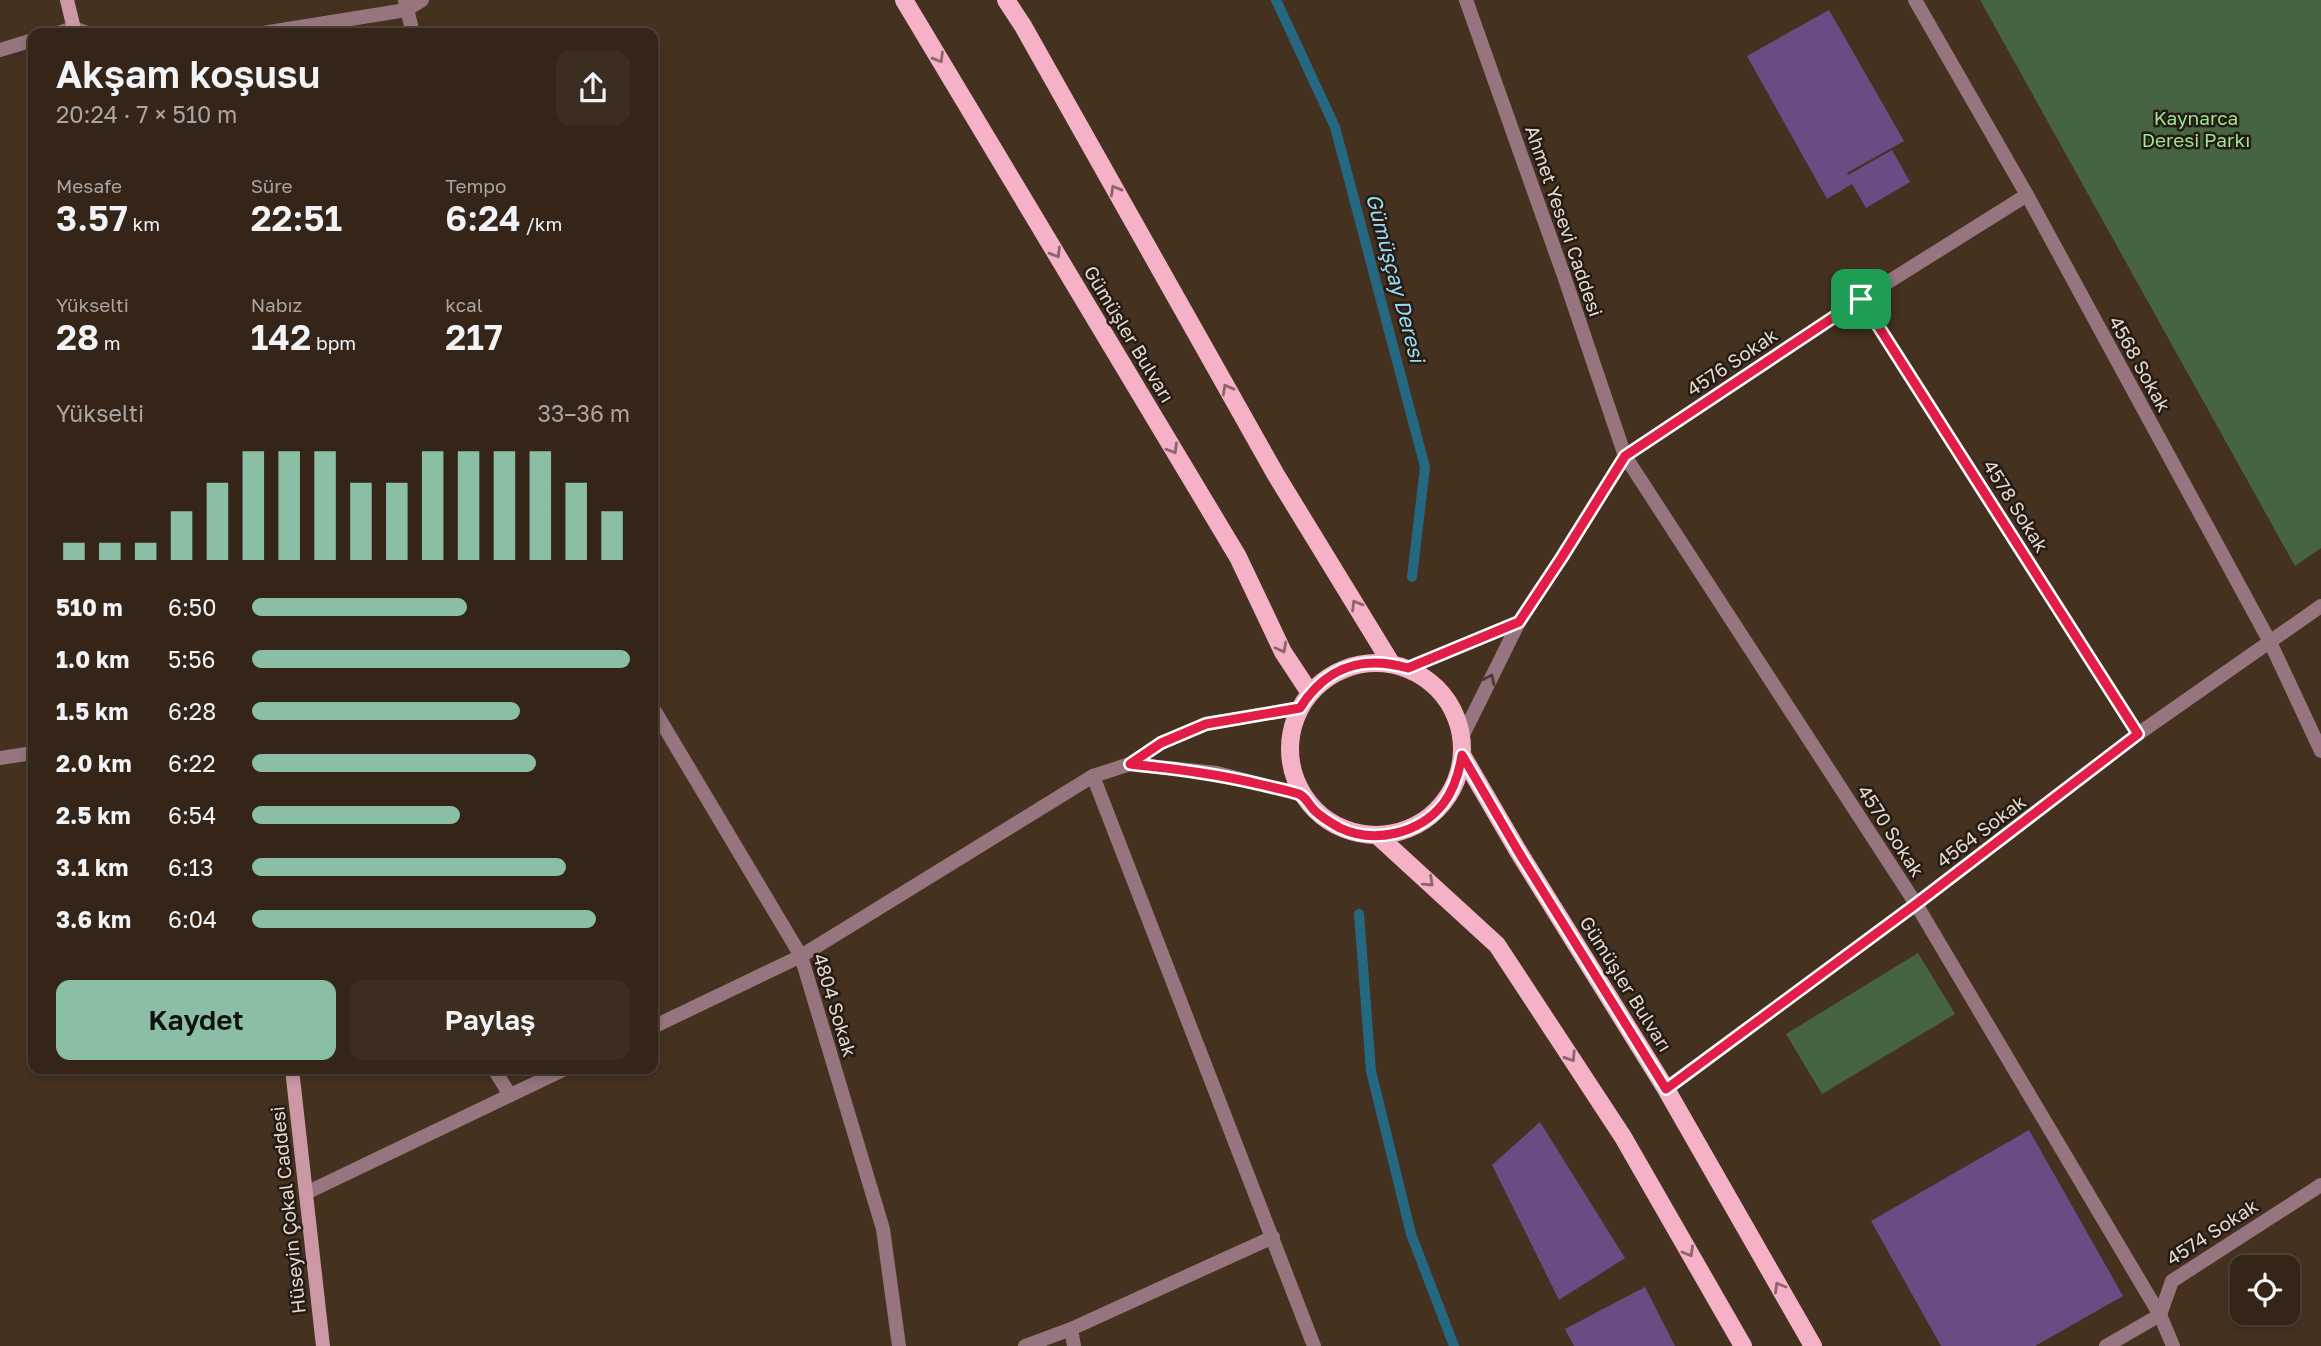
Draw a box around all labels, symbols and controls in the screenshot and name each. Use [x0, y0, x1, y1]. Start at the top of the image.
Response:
text: Akşam koşusu [56, 51, 320, 96]
button: share [556, 51, 630, 125]
one-way arrow [931, 51, 944, 64]
text: 20:24 · 7 × 510 m [56, 100, 237, 128]
park label: Kaynarca Deresi Parkı [2142, 106, 2250, 151]
street label: Ahmet Yesevi Caddesi [1521, 122, 1608, 319]
text: Mesafe [56, 174, 122, 197]
text: Süre [251, 174, 293, 197]
text: Tempo [445, 174, 506, 197]
one-way arrow [1110, 185, 1123, 198]
water label: Gümüşçay Deresi [1361, 191, 1432, 367]
text: 3.57 [56, 197, 128, 239]
text: 22:51 [251, 197, 342, 239]
text: 6:24 [445, 197, 521, 239]
text: km [128, 212, 160, 235]
text: /km [521, 212, 562, 235]
one-way arrow [1048, 246, 1061, 259]
street label: Gümüşler Bulvarı [1080, 261, 1179, 406]
pin [1831, 269, 1891, 329]
icon: arrive [1842, 280, 1880, 318]
text: Yükselti [56, 293, 129, 316]
text: Nabız [251, 293, 302, 316]
text: kcal [445, 293, 483, 316]
street label: 4568 Sokak [2105, 312, 2176, 416]
text: 28 [56, 316, 99, 358]
text: 142 [251, 316, 311, 358]
text: 217 [445, 316, 503, 358]
street label: 4576 Sokak [1682, 323, 1782, 400]
text: m [99, 331, 121, 354]
text: bpm [311, 331, 356, 354]
one-way arrow [1222, 383, 1235, 396]
text: Yükselti [56, 399, 144, 427]
text: 33–36 m [537, 399, 630, 427]
one-way arrow [1165, 441, 1178, 454]
street label: 4578 Sokak [1979, 455, 2054, 556]
text: 510 m [56, 593, 123, 621]
text: 6:50 [168, 593, 216, 621]
one-way arrow [1351, 599, 1364, 612]
one-way arrow [1273, 641, 1287, 654]
text: 1.0 km [56, 645, 129, 673]
text: 5:56 [168, 645, 216, 673]
one-way arrow [1482, 674, 1496, 686]
text: 1.5 km [56, 697, 128, 725]
text: 6:28 [168, 697, 216, 725]
text: 2.0 km [56, 749, 132, 777]
text: 6:22 [168, 749, 216, 777]
street label: 4570 Sokak [1853, 781, 1930, 881]
street label: 4564 Sokak [1931, 789, 2030, 872]
text: 2.5 km [56, 801, 131, 829]
text: 6:54 [168, 801, 216, 829]
text: 3.1 km [56, 853, 128, 881]
text: 6:13 [168, 853, 213, 881]
one-way arrow [1421, 874, 1434, 886]
text: 3.6 km [56, 905, 131, 933]
text: 6:04 [168, 905, 217, 933]
street label: Gümüşler Bulvarı [1575, 912, 1677, 1056]
street label: 4804 Sokak [809, 950, 862, 1060]
button: Kaydet [56, 980, 336, 1060]
button: Paylaş [350, 980, 630, 1060]
one-way arrow [1563, 1050, 1576, 1063]
street label: Hüseyin Çokal Caddesi [265, 1105, 310, 1315]
street label: 4574 Sokak [2162, 1193, 2262, 1270]
one-way arrow [1681, 1244, 1694, 1257]
map controls [2230, 1255, 2300, 1325]
button: locate [2230, 1255, 2300, 1325]
one-way arrow [1774, 1281, 1787, 1294]

